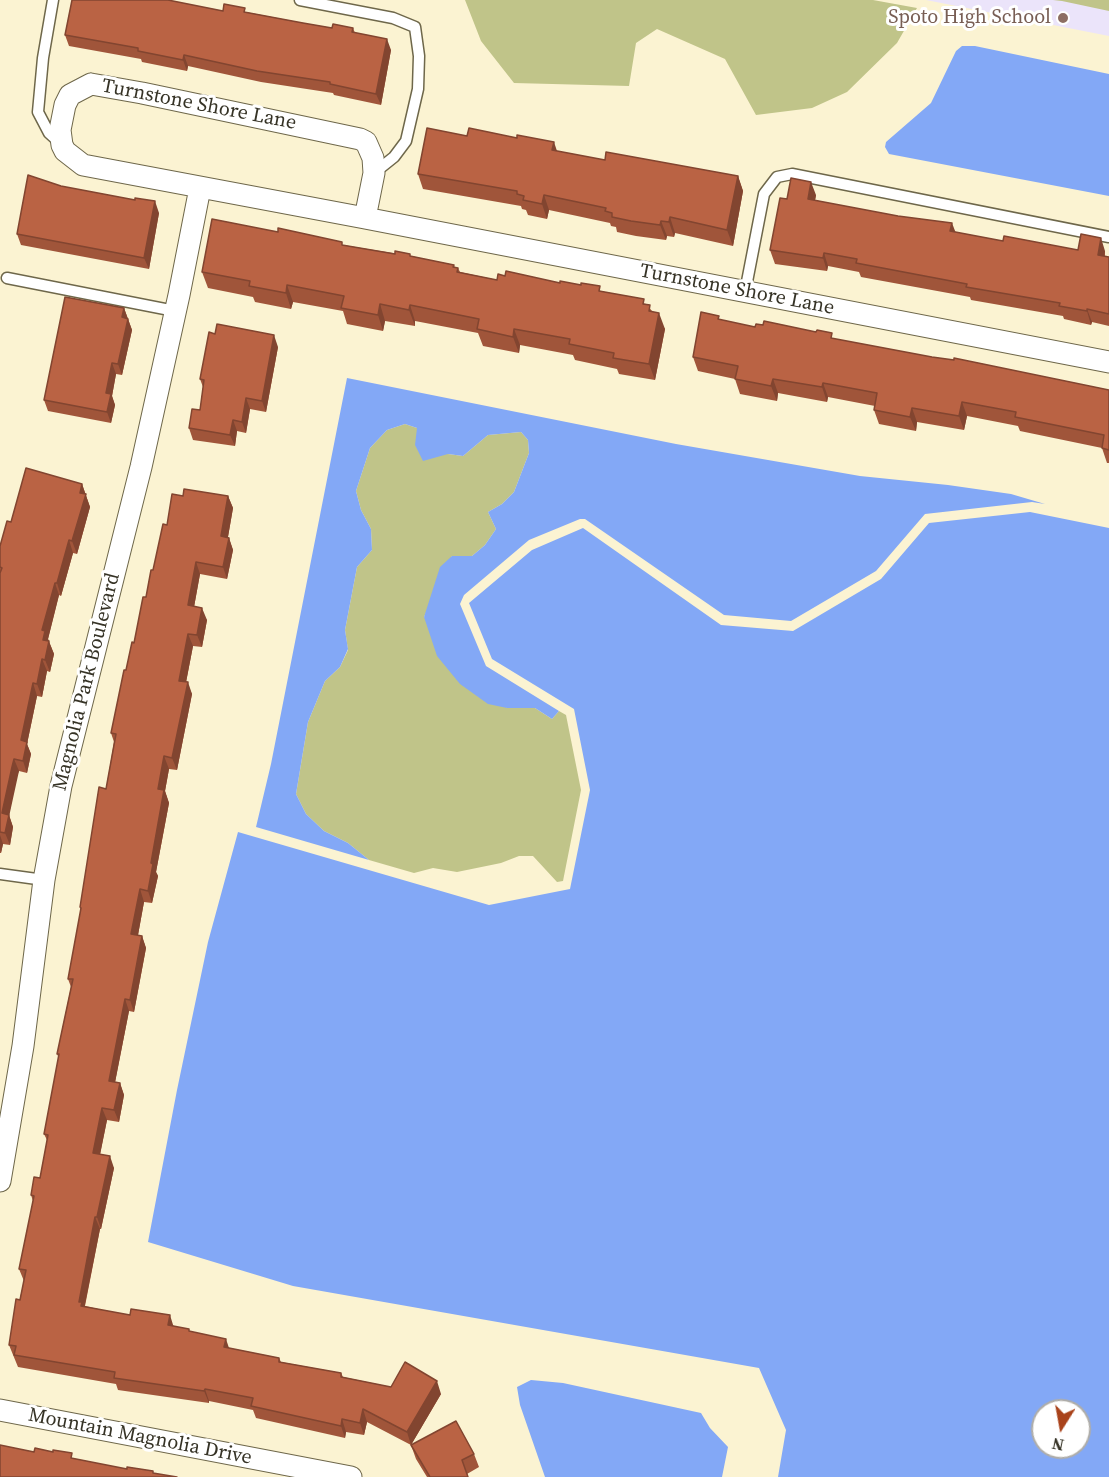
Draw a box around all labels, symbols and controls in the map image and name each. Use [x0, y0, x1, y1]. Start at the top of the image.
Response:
place label: Spoto High School [888, 6, 1051, 30]
marker: Spoto High School [1056, 11, 1070, 25]
street label: Turnstone Shore Lane [100, 74, 298, 136]
street label: Turnstone Shore Lane [638, 259, 836, 321]
street label: Magnolia Park Boulevard [48, 571, 126, 793]
north arrow [1031, 1399, 1091, 1459]
street label: Mountain Magnolia Drive [26, 1404, 254, 1470]
text: N [1050, 1433, 1066, 1457]

